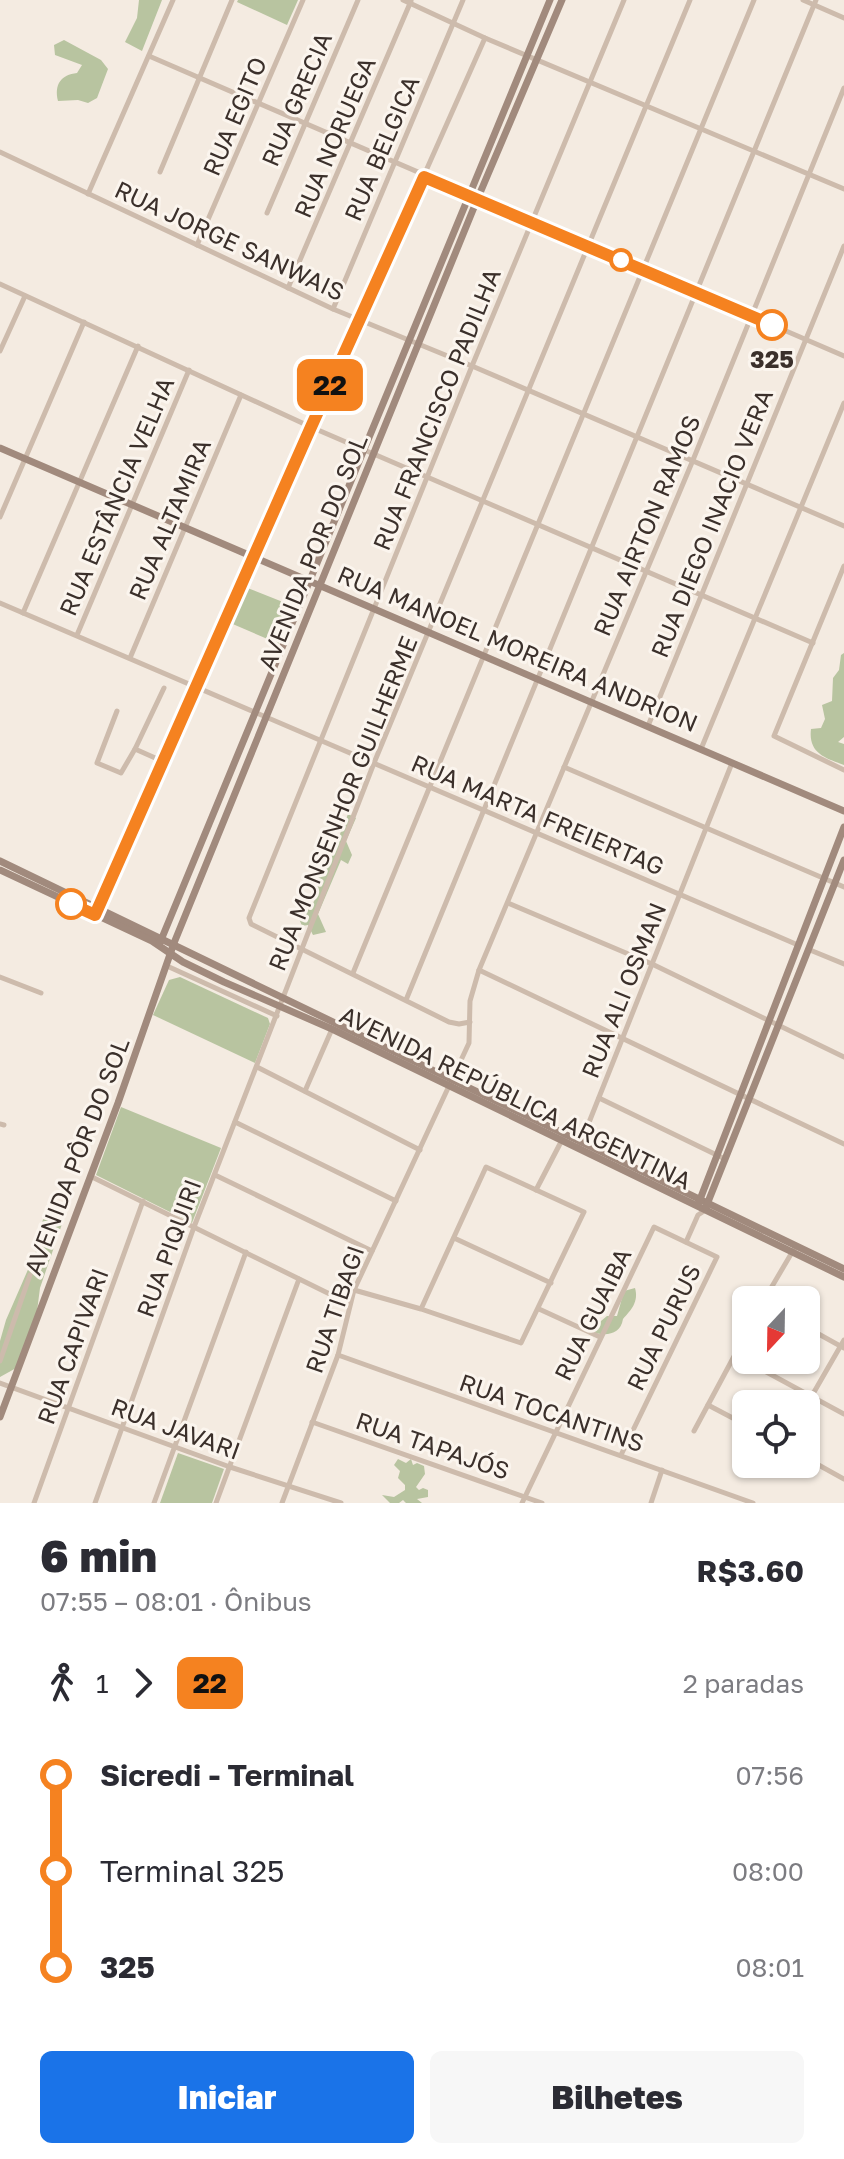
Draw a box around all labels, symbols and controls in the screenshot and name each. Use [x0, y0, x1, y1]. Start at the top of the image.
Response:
street label: RUA GRECIA [255, 28, 337, 170]
street label: RUA EGITO [196, 52, 272, 180]
street label: RUA NORUEGA [287, 52, 381, 222]
street label: RUA BELGICA [337, 71, 425, 225]
street label: RUA JORGE SANWAIS [111, 174, 349, 306]
unlabelled marker [610, 249, 632, 271]
street label: RUA FRANCISCO PADILHA [366, 264, 506, 554]
marker: 325 [757, 310, 787, 340]
place label: 325 [750, 344, 794, 373]
line badge: 22 [294, 359, 366, 411]
text: 22 [313, 368, 347, 401]
street label: RUA ESTÂNCIA VELHA [53, 372, 179, 620]
street label: RUA DIEGO INACIO VERA [644, 385, 778, 661]
street label: RUA AIRTON RAMOS [586, 410, 706, 640]
street label: AVENIDA POR DO SOL [251, 429, 373, 674]
street label: RUA ALTAMIRA [122, 434, 216, 604]
street label: RUA MANOEL MOREIRA ANDRION [334, 559, 702, 737]
street label: RUA MONSENHOR GUILHERME [261, 631, 423, 975]
street label: RUA MARTA FREIERTAG [407, 748, 669, 880]
unlabelled marker [56, 889, 86, 919]
street label: RUA ALI OSMAN [575, 898, 671, 1082]
street label: AVENIDA REPÚBLICA ARGENTINA [336, 999, 696, 1195]
street label: AVENIDA PÔR DO SOL [17, 1033, 135, 1279]
street label: RUA PIQUIRI [130, 1175, 206, 1321]
street label: RUA TIBAGI [299, 1241, 369, 1377]
street label: RUA GUAIBA [547, 1243, 637, 1385]
street label: RUA PURUS [620, 1259, 706, 1395]
street label: RUA CAPIVARI [30, 1264, 114, 1428]
north arrow [732, 1286, 820, 1374]
map controls [732, 1286, 820, 1478]
street label: RUA TOCANTINS [456, 1367, 648, 1457]
button: locate [732, 1390, 820, 1478]
street label: RUA JAVARI [107, 1391, 245, 1465]
street label: RUA TAPAJÓS [352, 1405, 514, 1485]
text: 6 min [40, 1529, 157, 1582]
text: R$3.60 [697, 1553, 804, 1589]
text: 07:55 – 08:01 · Ônibus [40, 1586, 312, 1617]
icon: walk [40, 1661, 84, 1705]
icon: forward [121, 1661, 165, 1705]
text: 22 [193, 1666, 227, 1699]
text: 1 [96, 1668, 109, 1699]
text: 2 paradas [683, 1668, 804, 1699]
text: Sicredi - Terminal [100, 1757, 354, 1793]
text: 07:56 [735, 1760, 804, 1791]
text: Terminal 325 [100, 1853, 284, 1889]
text: 08:00 [732, 1856, 804, 1887]
text: 325 [100, 1949, 155, 1985]
text: 08:01 [735, 1952, 804, 1983]
button: Iniciar [40, 2051, 414, 2143]
button: Bilhetes [430, 2051, 804, 2143]

